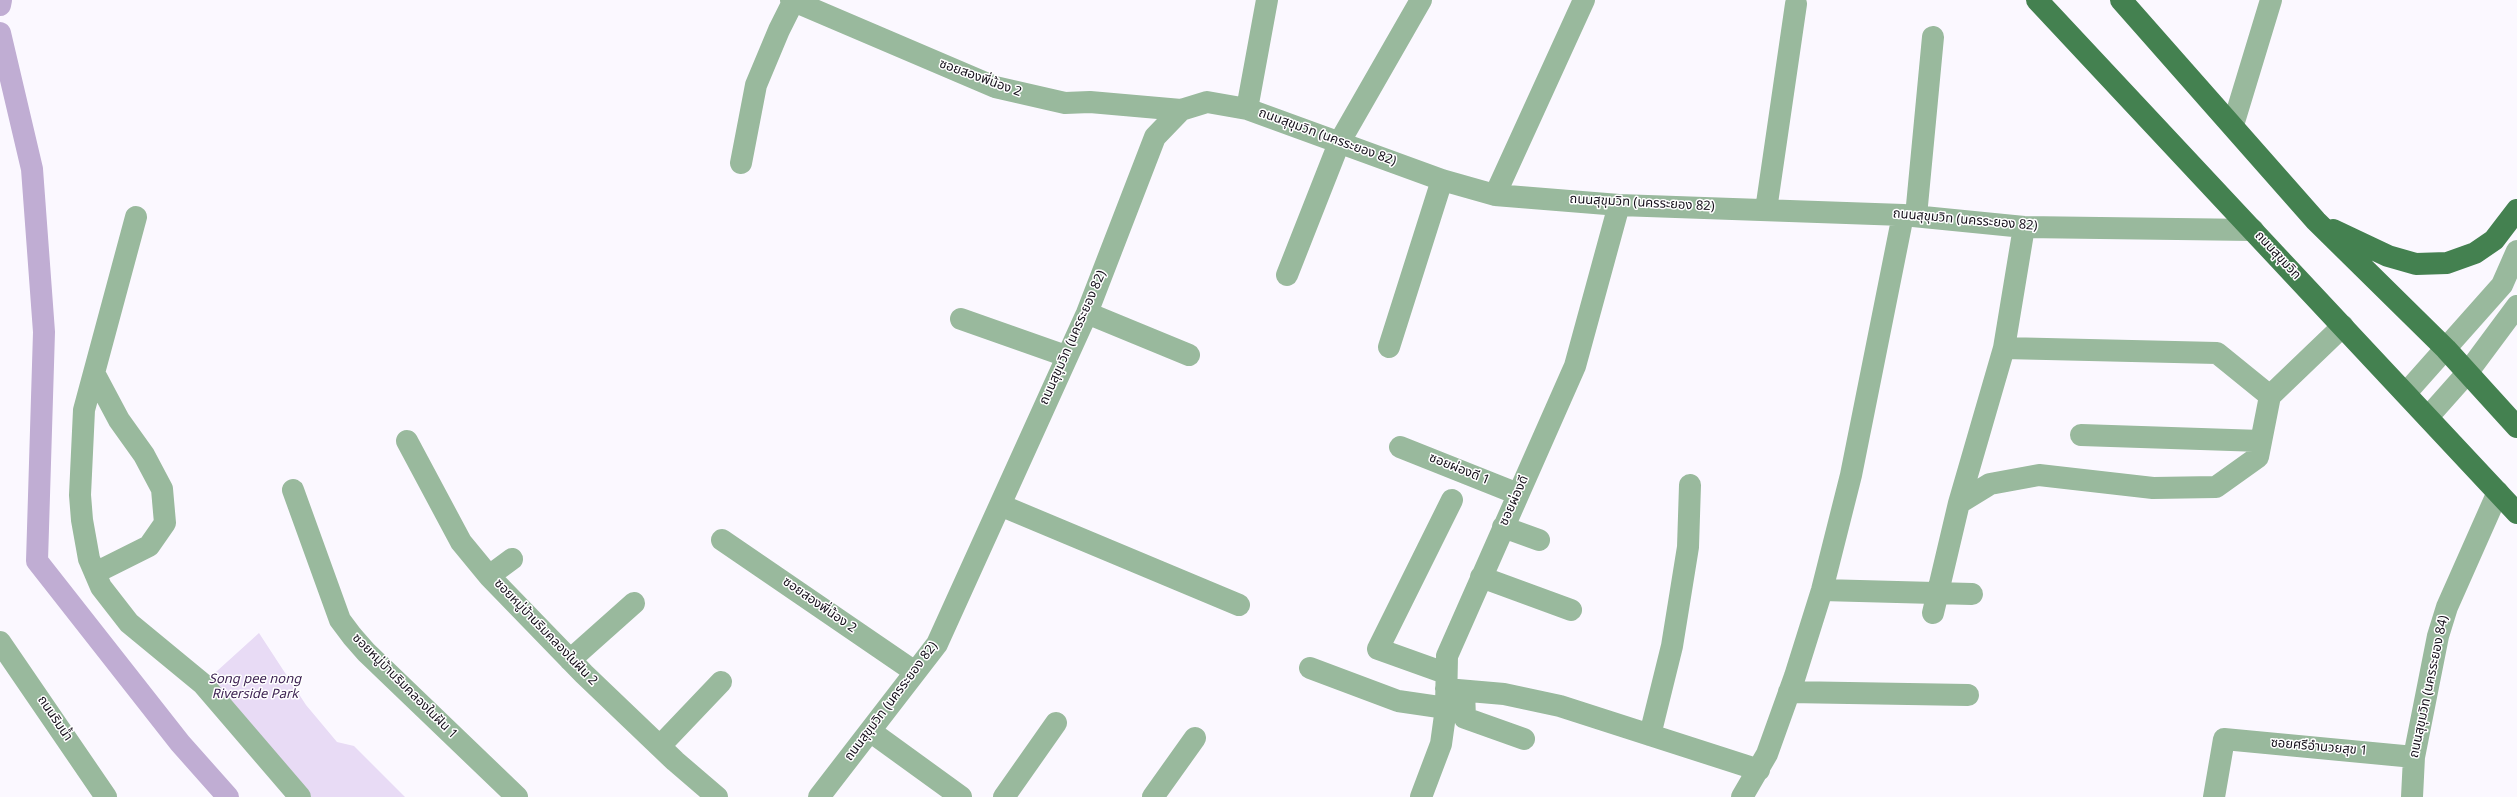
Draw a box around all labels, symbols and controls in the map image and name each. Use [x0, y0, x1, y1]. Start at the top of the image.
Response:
street label: ซอยสองพี่น้อง 2 [937, 57, 1023, 101]
street label: ถนนสุขุมวิท (นครระยอง 82) [1256, 106, 1398, 170]
street label: ถนนสุขุมวิท (นครระยอง 82) [1569, 192, 1715, 216]
street label: ถนนสุขุมวิท (นครระยอง 82) [1892, 207, 2038, 235]
street label: ถนนสุขุมวิท [2251, 229, 2303, 283]
street label: ถนนสุขุมวิท (นครระยอง 82) [1037, 268, 1111, 408]
street label: ซอยผ่องดี 1 [1426, 451, 1492, 489]
street label: ซอยผ่องดี [1497, 473, 1533, 529]
street label: ซอยสองพี่น้อง 2 [779, 575, 859, 637]
street label: ซอยหมู่บ้านริมคลองในฝัน 2 [490, 576, 600, 690]
street label: ถนนสุขุมวิท (นครระยอง 84) [2407, 614, 2453, 760]
street label: ซอยหมู่บ้านริมคลองในฝัน 1 [348, 631, 460, 743]
street label: ถนนสุขุมวิท (นครระยอง 82) [842, 639, 942, 765]
park label: Song pee nong Riverside Park [209, 672, 301, 703]
street label: ถนนริมน้ำ [33, 693, 75, 745]
street label: ซอยศรีอำนวยสุข 1 [2270, 736, 2368, 760]

